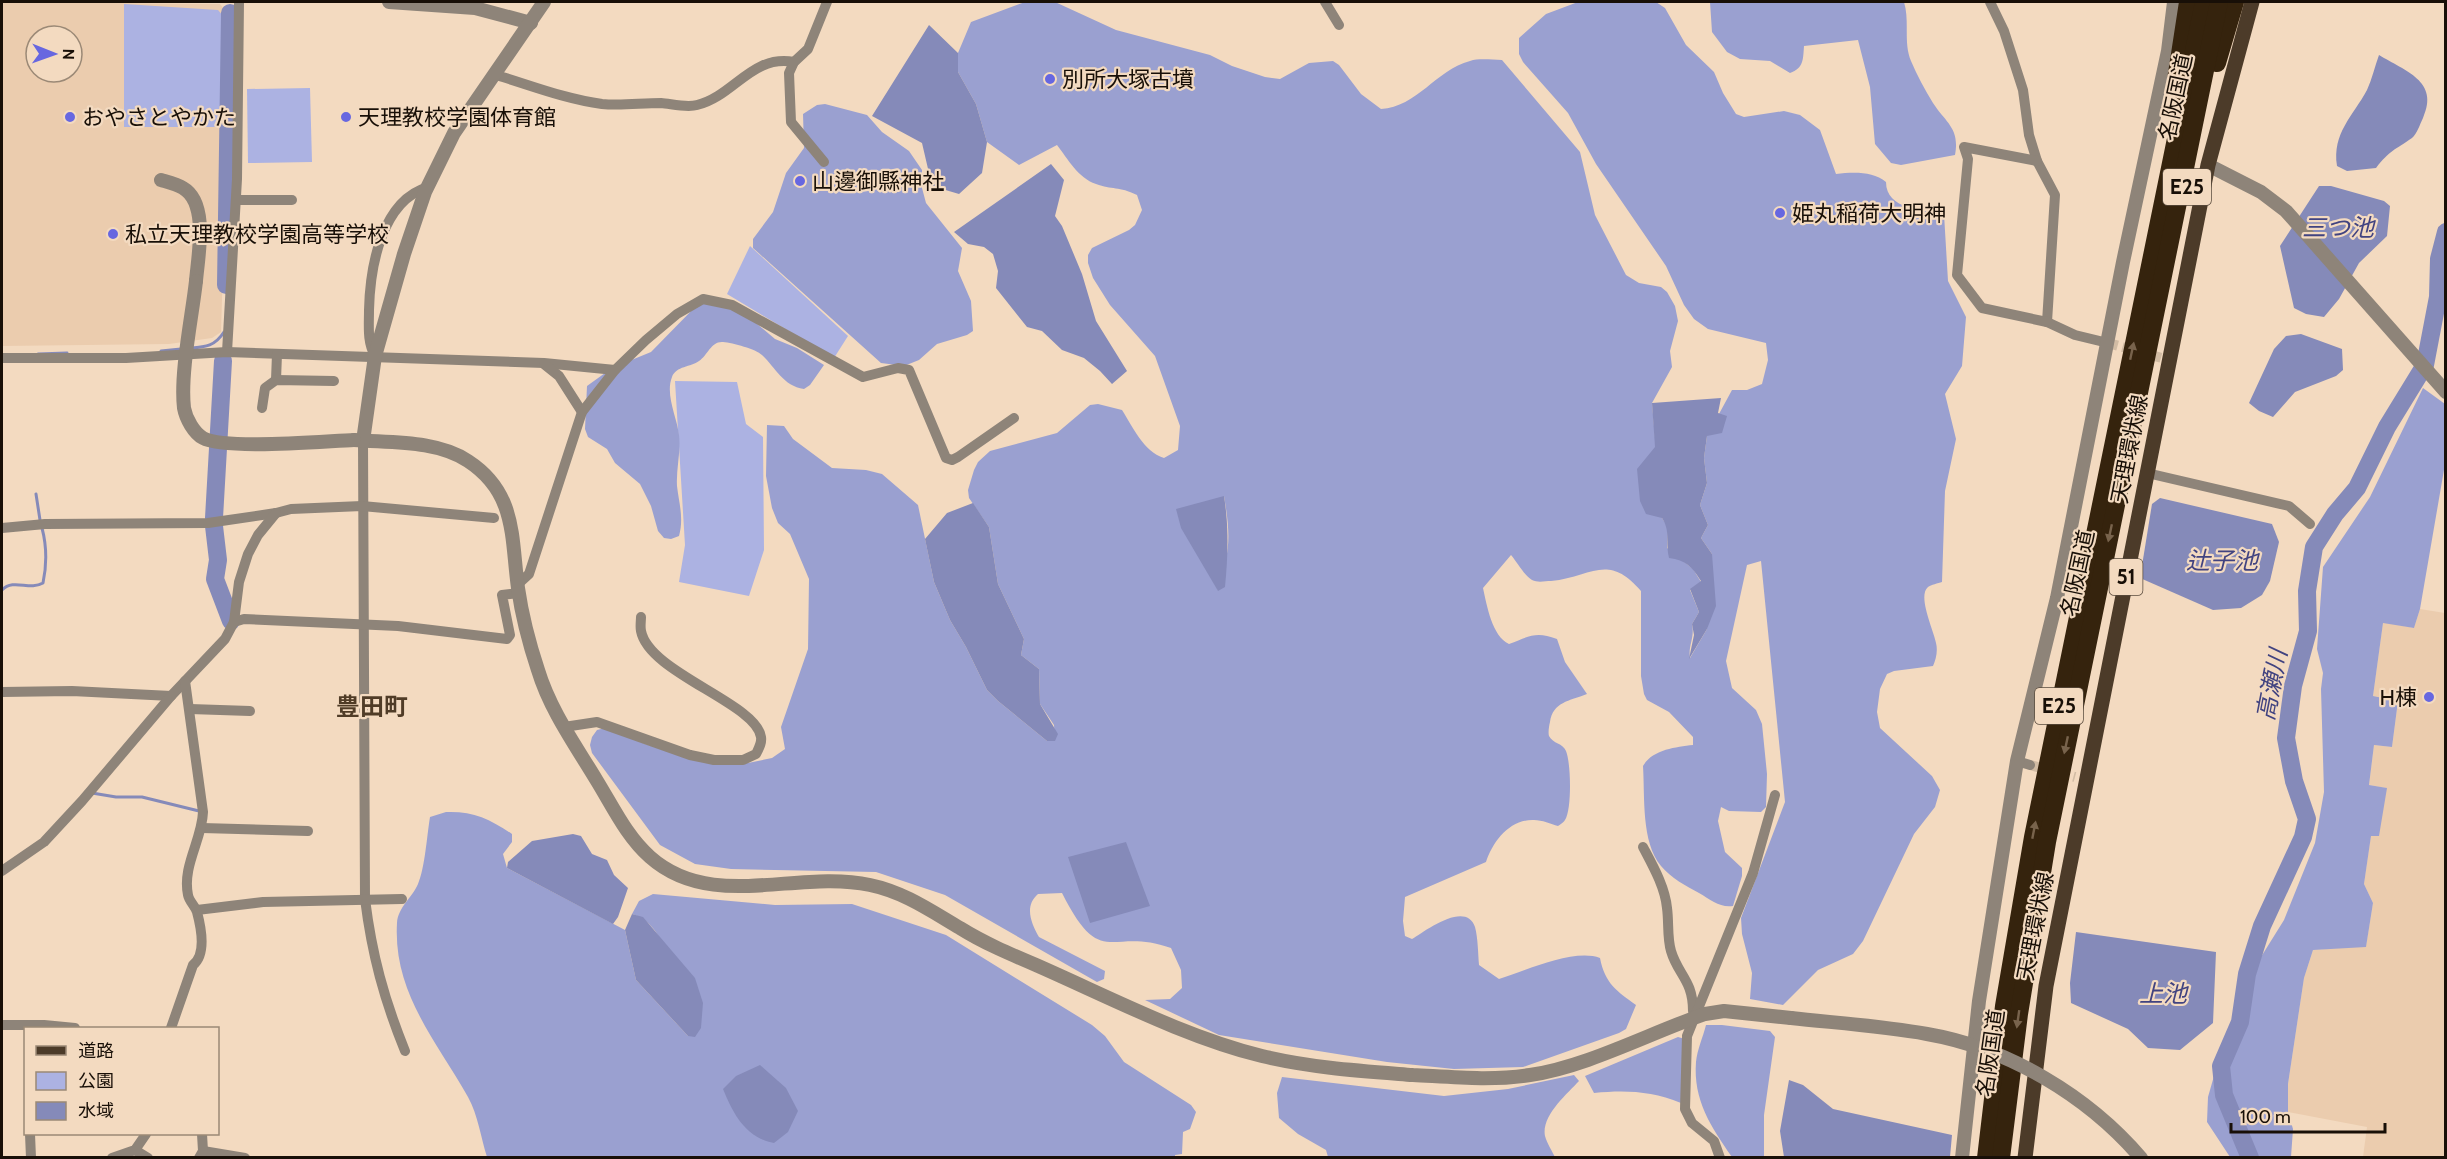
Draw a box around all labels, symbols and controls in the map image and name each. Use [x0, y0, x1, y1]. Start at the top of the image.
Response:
north arrow [24, 24, 84, 84]
text: N [59, 48, 78, 60]
street label: 名阪国道 [2153, 51, 2198, 143]
place label: 別所大塚古墳 [1062, 66, 1194, 93]
marker: 別所大塚古墳 [1043, 72, 1057, 86]
place label: おやさとやかた [82, 104, 236, 131]
place label: 天理教校学園体育館 [358, 104, 556, 131]
marker: おやさとやかた [63, 110, 77, 124]
marker: 天理教校学園体育館 [339, 110, 353, 124]
place label: 山邊御縣神社 [812, 168, 944, 195]
road number: E25 [2163, 169, 2211, 205]
marker: 山邊御縣神社 [793, 174, 807, 188]
place label: 姫丸稲荷大明神 [1792, 200, 1946, 227]
marker: 姫丸稲荷大明神 [1773, 206, 1787, 220]
water label: 三つ池 [2302, 213, 2376, 242]
place label: 私立天理教校学園高等学校 [125, 221, 389, 248]
marker: 私立天理教校学園高等学校 [106, 227, 120, 241]
one-way arrow [2128, 341, 2137, 360]
street label: 天理環状線 [2106, 393, 2153, 506]
one-way arrow [2105, 524, 2114, 543]
street label: 名阪国道 [2055, 527, 2100, 619]
water label: 辻子池 [2186, 546, 2260, 575]
road number: 51 [2110, 559, 2142, 595]
water label: 高瀬川 [2250, 644, 2293, 723]
place label: H棟 [2379, 684, 2417, 711]
road number: E25 [2035, 688, 2083, 724]
marker: H棟 [2422, 690, 2436, 704]
district label: 豊田町 [336, 692, 408, 721]
one-way arrow [2061, 735, 2070, 754]
one-way arrow [2030, 820, 2039, 839]
street label: 天理環状線 [2012, 870, 2059, 983]
water label: 上池 [2139, 979, 2189, 1008]
street label: 名阪国道 [1971, 1008, 2010, 1099]
one-way arrow [2014, 1010, 2023, 1029]
legend [24, 1027, 219, 1135]
text: 道路 [78, 1040, 114, 1062]
text: 公園 [78, 1070, 114, 1092]
scale bar [2231, 1096, 2386, 1134]
text: 水域 [78, 1100, 114, 1122]
text: 100 m [2240, 1106, 2291, 1128]

